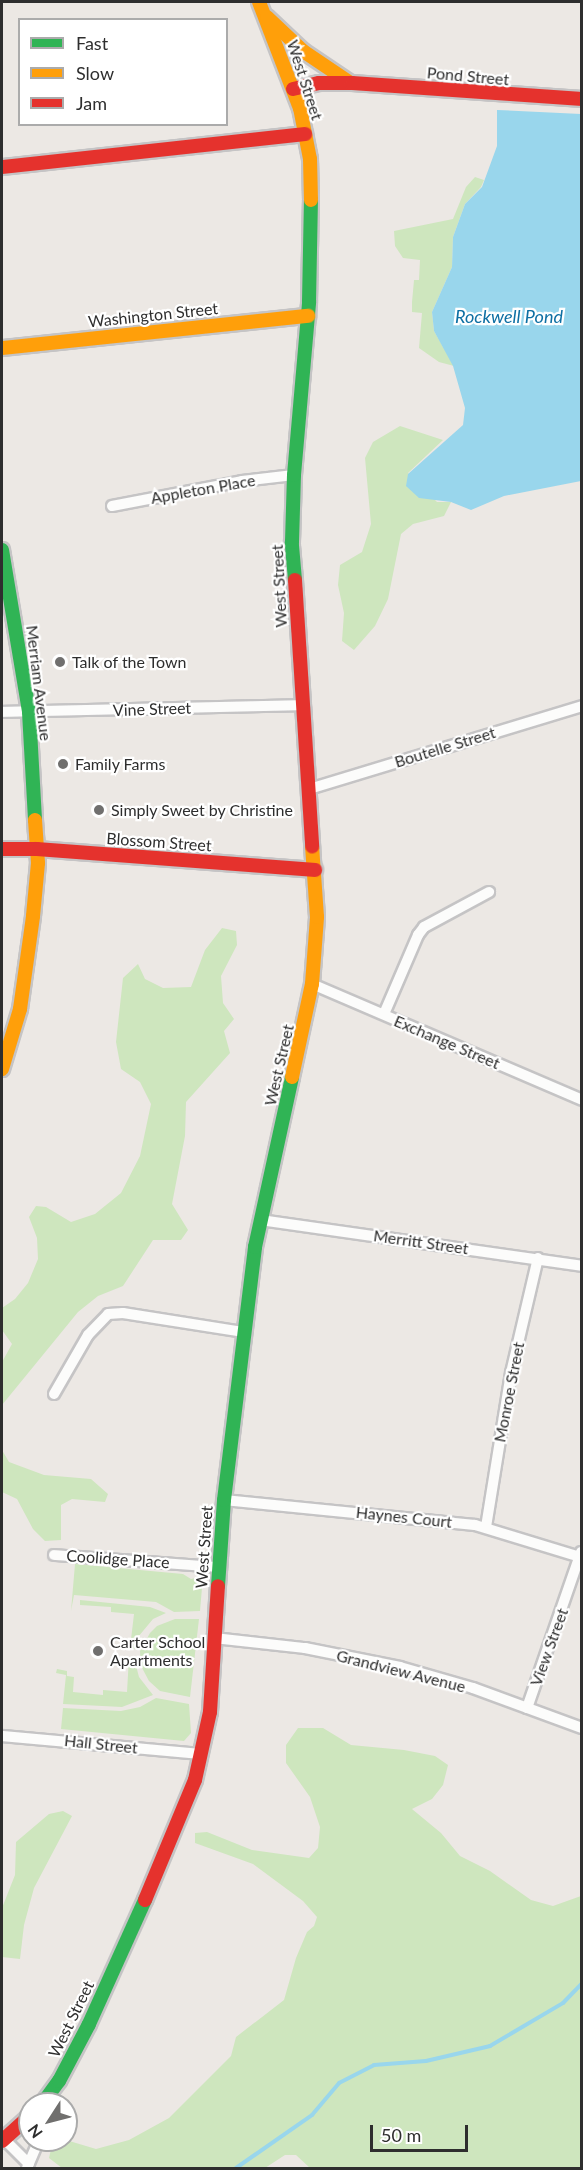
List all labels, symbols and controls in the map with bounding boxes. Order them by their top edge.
legend [18,18,228,126]
text: Fast [76,32,108,54]
street label: West Street [283,38,327,122]
text: Slow [76,62,114,84]
street label: Pond Street [426,63,510,89]
text: Jam [76,92,107,114]
street label: Washington Street [87,299,219,331]
water label: Rockwell Pond [455,305,563,327]
street label: Appleton Place [149,470,257,508]
street label: West Street [267,544,291,628]
street label: Merriam Avenue [22,624,56,742]
place label: Talk of the Town [72,652,187,672]
marker: Talk of the Town [53,655,67,669]
street label: Vine Street [113,698,191,720]
street label: Boutelle Street [392,723,498,771]
place label: Family Farms [75,754,166,774]
marker: Family Farms [56,757,70,771]
place label: Simply Sweet by Christine [111,800,294,820]
marker: Simply Sweet by Christine [92,803,106,817]
street label: Blossom Street [106,829,212,855]
street label: Exchange Street [391,1011,503,1073]
street label: West Street [260,1022,298,1108]
street label: Merritt Street [372,1226,470,1258]
street label: Monroe Street [490,1340,528,1444]
street label: Haynes Court [355,1502,453,1532]
street label: West Street [192,1505,216,1589]
street label: Coolidge Place [66,1546,170,1572]
street label: View Street [526,1605,572,1689]
place label: Carter School Apartments [110,1632,206,1670]
marker: Carter School Apartments [91,1644,105,1658]
street label: Grandview Avenue [334,1646,468,1696]
street label: Hall Street [63,1731,139,1757]
street label: West Street [44,1977,98,2061]
north arrow [18,2092,78,2152]
scale bar [373,2113,470,2151]
text: N [23,2121,46,2142]
text: 50 m [381,2124,421,2146]

